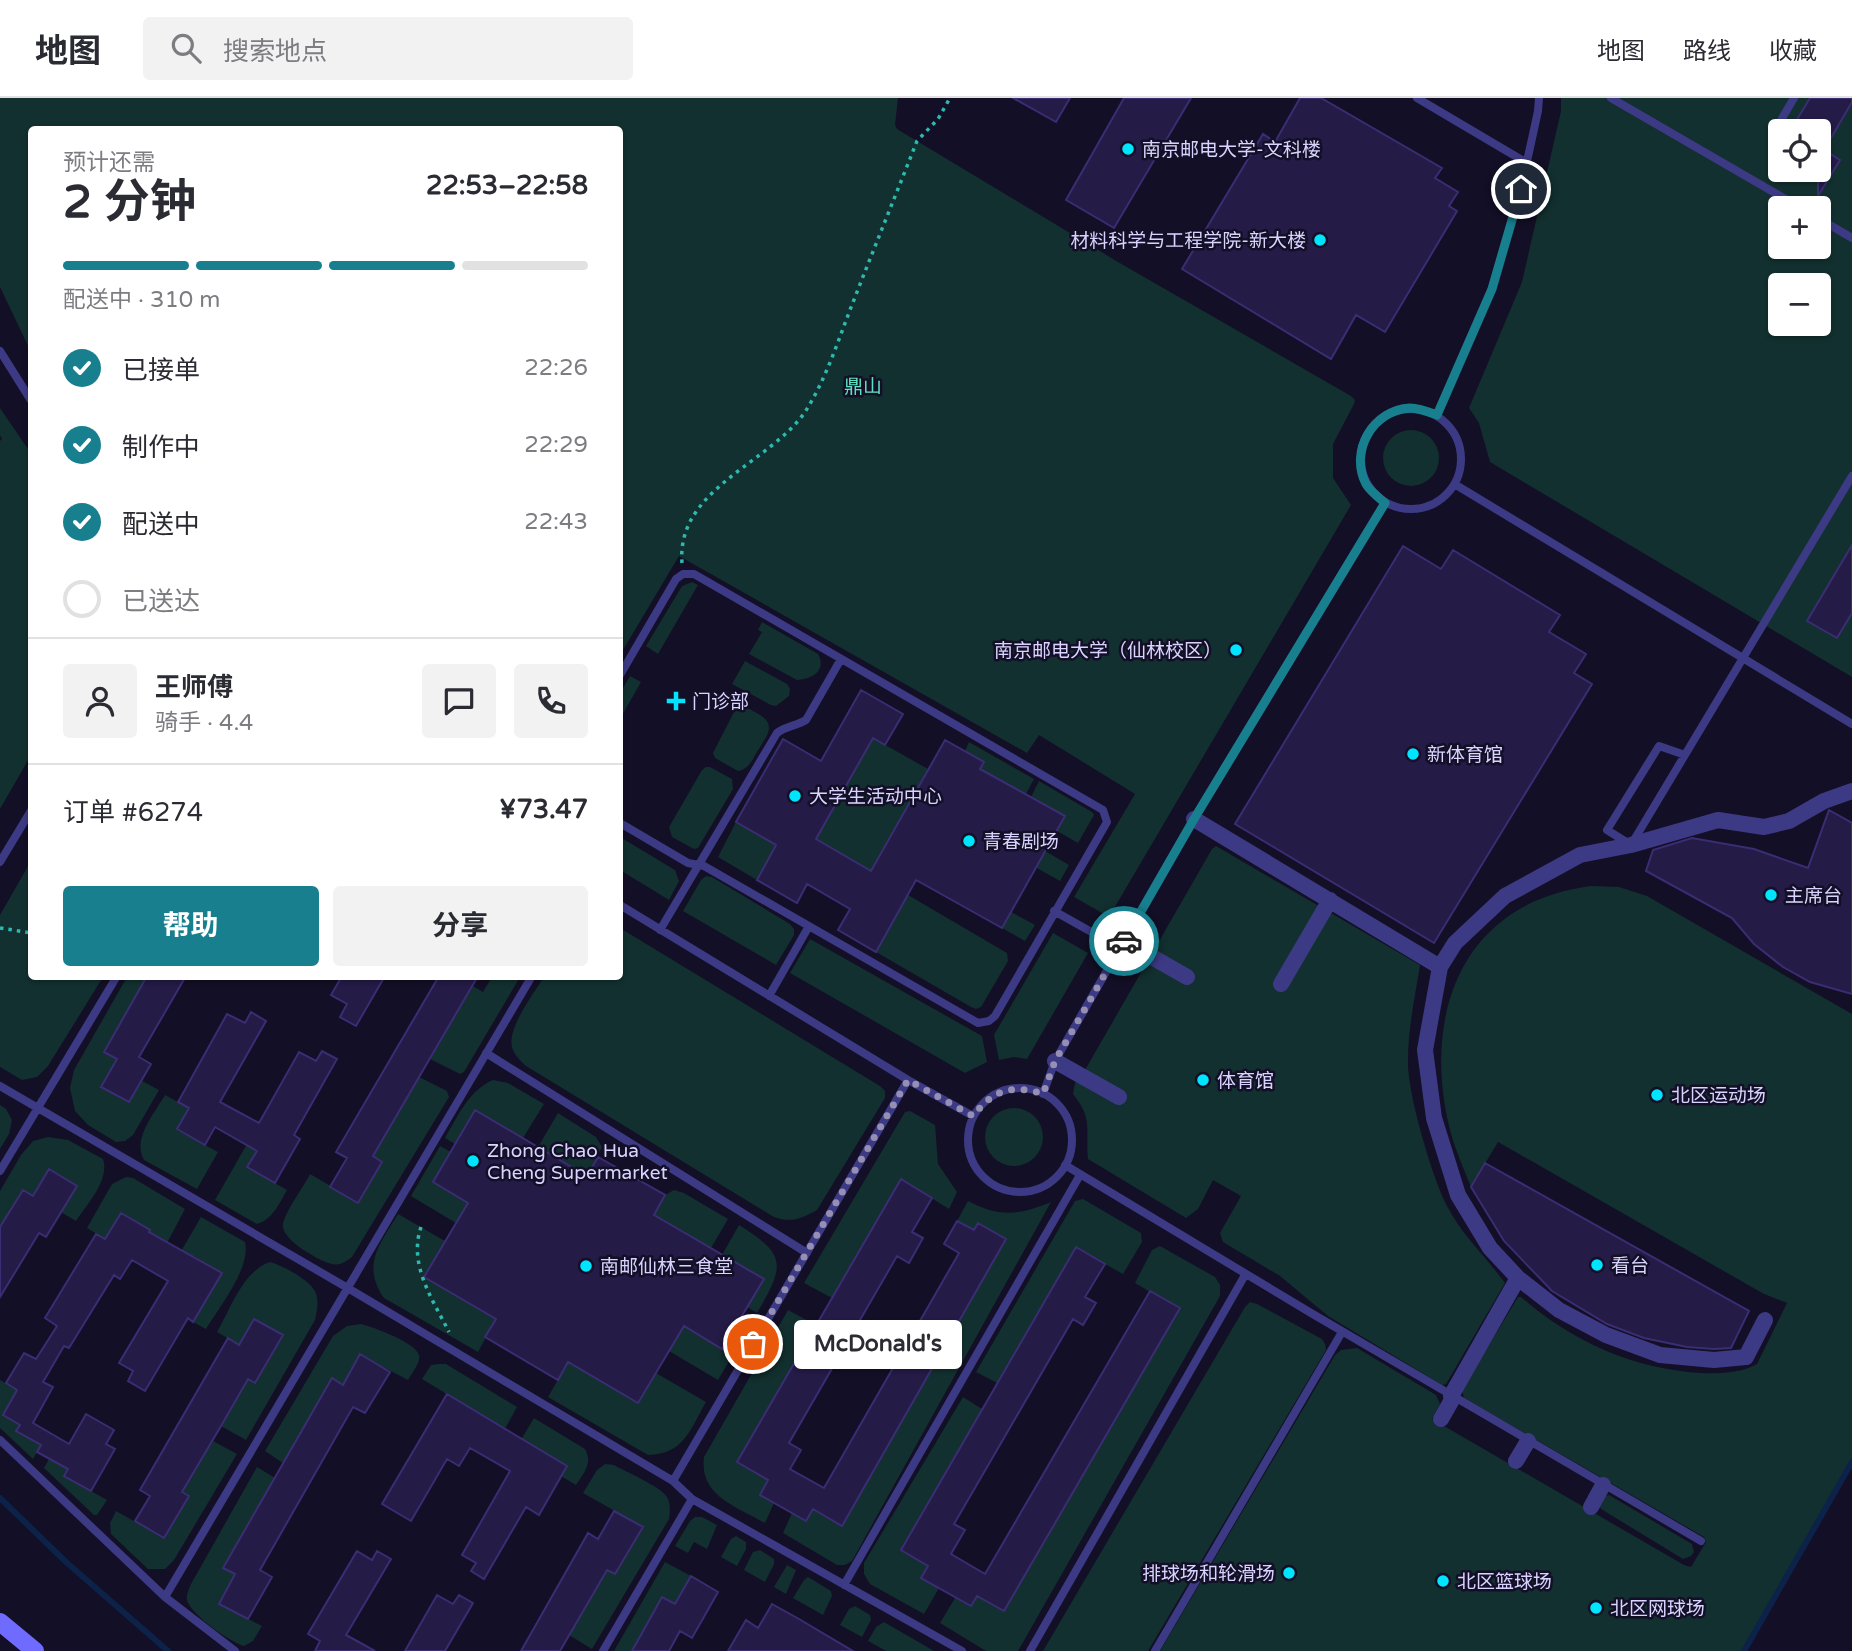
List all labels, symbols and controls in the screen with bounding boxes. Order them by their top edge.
search box [143,17,633,80]
icon: search [167,29,205,67]
text: 地图 [35,32,101,71]
text: 搜索地点 [223,36,327,67]
text: 地图 [1597,37,1645,66]
text: 路线 [1683,37,1731,66]
text: 收藏 [1769,37,1817,66]
map controls [1768,119,1831,336]
button: locate [1768,119,1831,182]
place label: 南京邮电大学-文科楼 [1142,139,1321,161]
marker: 南京邮电大学-文科楼 [1120,141,1136,157]
text: 预计还需 [63,149,155,177]
pin [1491,159,1551,219]
text: 22:53–22:58 [426,170,588,201]
icon: home [1502,170,1540,208]
text: 2 分钟 [63,175,196,230]
button: + [1768,196,1831,259]
place label: 材料科学与工程学院-新大楼 [1070,230,1306,252]
marker: 材料科学与工程学院-新大楼 [1312,232,1328,248]
button: − [1768,273,1831,336]
text: 配送中 · 310 m [63,286,220,314]
icon: check [63,349,101,387]
text: 22:26 [524,354,588,382]
text: 已接单 [122,355,200,386]
park label: 鼎山 [844,376,882,398]
icon: check [63,426,101,464]
text: 22:29 [524,431,588,459]
text: 制作中 [122,432,200,463]
icon: check [63,503,101,541]
text: 22:43 [524,508,588,536]
text: 配送中 [122,509,200,540]
text: 已送达 [122,586,200,617]
place label: 南京邮电大学（仙林校区） [994,640,1222,662]
marker: 南京邮电大学（仙林校区） [1228,642,1244,658]
button: person [63,664,137,738]
button: chat [422,664,496,738]
button: phone [514,664,588,738]
text: 王师傅 [155,672,233,703]
marker: 门诊部 [666,691,686,711]
place label: 门诊部 [692,691,749,713]
text: 骑手 · 4.4 [155,709,253,737]
place label: 新体育馆 [1427,744,1503,766]
marker: 新体育馆 [1405,746,1421,762]
place label: 大学生活动中心 [809,786,942,808]
marker: 大学生活动中心 [787,788,803,804]
text: ¥73.47 [499,794,588,825]
text: 订单 #6274 [63,797,203,828]
place label: 青春剧场 [983,831,1059,853]
marker: 青春剧场 [961,833,977,849]
place label: 主席台 [1785,885,1842,907]
button: 帮助 [63,886,319,966]
button: 分享 [333,886,588,966]
marker: 主席台 [1763,887,1779,903]
courier [1089,906,1159,976]
icon: car [1105,922,1143,960]
place label: 体育馆 [1217,1070,1274,1092]
marker: 体育馆 [1195,1072,1211,1088]
place label: 北区运动场 [1671,1085,1766,1107]
marker: 北区运动场 [1649,1087,1665,1103]
place label: Zhong Chao Hua Cheng Supermarket [487,1140,668,1184]
marker: Zhong Chao Hua Cheng Supermarket [465,1153,481,1169]
place label: 看台 [1611,1255,1649,1277]
place label: 南邮仙林三食堂 [600,1256,733,1278]
marker: 看台 [1589,1257,1605,1273]
marker: 南邮仙林三食堂 [578,1258,594,1274]
pin [723,1314,783,1374]
callout: McDonald's [795,1320,963,1368]
icon: bag [734,1325,772,1363]
text: McDonald's [814,1330,942,1358]
place label: 排球场和轮滑场 [1142,1563,1275,1585]
marker: 排球场和轮滑场 [1281,1565,1297,1581]
place label: 北区篮球场 [1457,1571,1552,1593]
marker: 北区篮球场 [1435,1573,1451,1589]
place label: 北区网球场 [1610,1598,1705,1620]
marker: 北区网球场 [1588,1600,1604,1616]

